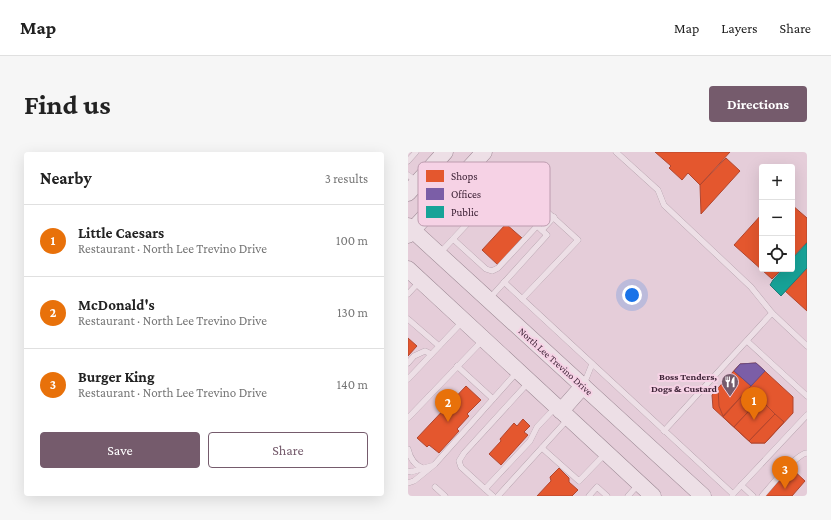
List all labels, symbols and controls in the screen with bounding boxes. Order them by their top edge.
text: Map [20,17,56,38]
text: Map [674,20,699,36]
text: Layers [721,20,758,36]
text: Share [780,20,811,36]
button: Directions [709,86,807,122]
text: Find us [24,89,111,120]
legend [418,162,550,226]
map controls [759,164,795,272]
button: + [759,164,795,200]
text: Nearby [40,169,92,188]
text: Shops [451,170,478,183]
text: 3 results [325,171,368,186]
text: Offices [451,188,481,200]
button: − [759,200,795,236]
text: Public [451,206,479,218]
text: Little Caesars [78,225,164,241]
text: 1 [51,233,55,248]
text: 100 m [336,233,368,248]
button: locate [759,236,795,272]
text: Restaurant · North Lee Trevino Drive [78,241,267,256]
your location [622,285,642,305]
text: McDonald's [78,297,155,313]
text: 2 [50,305,56,320]
text: 130 m [337,305,368,320]
text: Restaurant · North Lee Trevino Drive [78,313,267,328]
street label: North Lee Trevino Drive [516,325,595,398]
text: Burger King [78,369,155,385]
place label: Boss Tenders, Dogs & Custard [651,371,718,394]
restaurant icon: Boss Tenders, Dogs & Custard [720,372,740,397]
text: 3 [50,377,56,392]
text: 140 m [337,377,368,392]
text: Restaurant · North Lee Trevino Drive [78,385,267,400]
pin: 1 [741,387,767,420]
pin: 2 [435,389,461,422]
button: Save [40,432,200,468]
button: Share [208,432,368,468]
pin: 3 [772,456,798,489]

